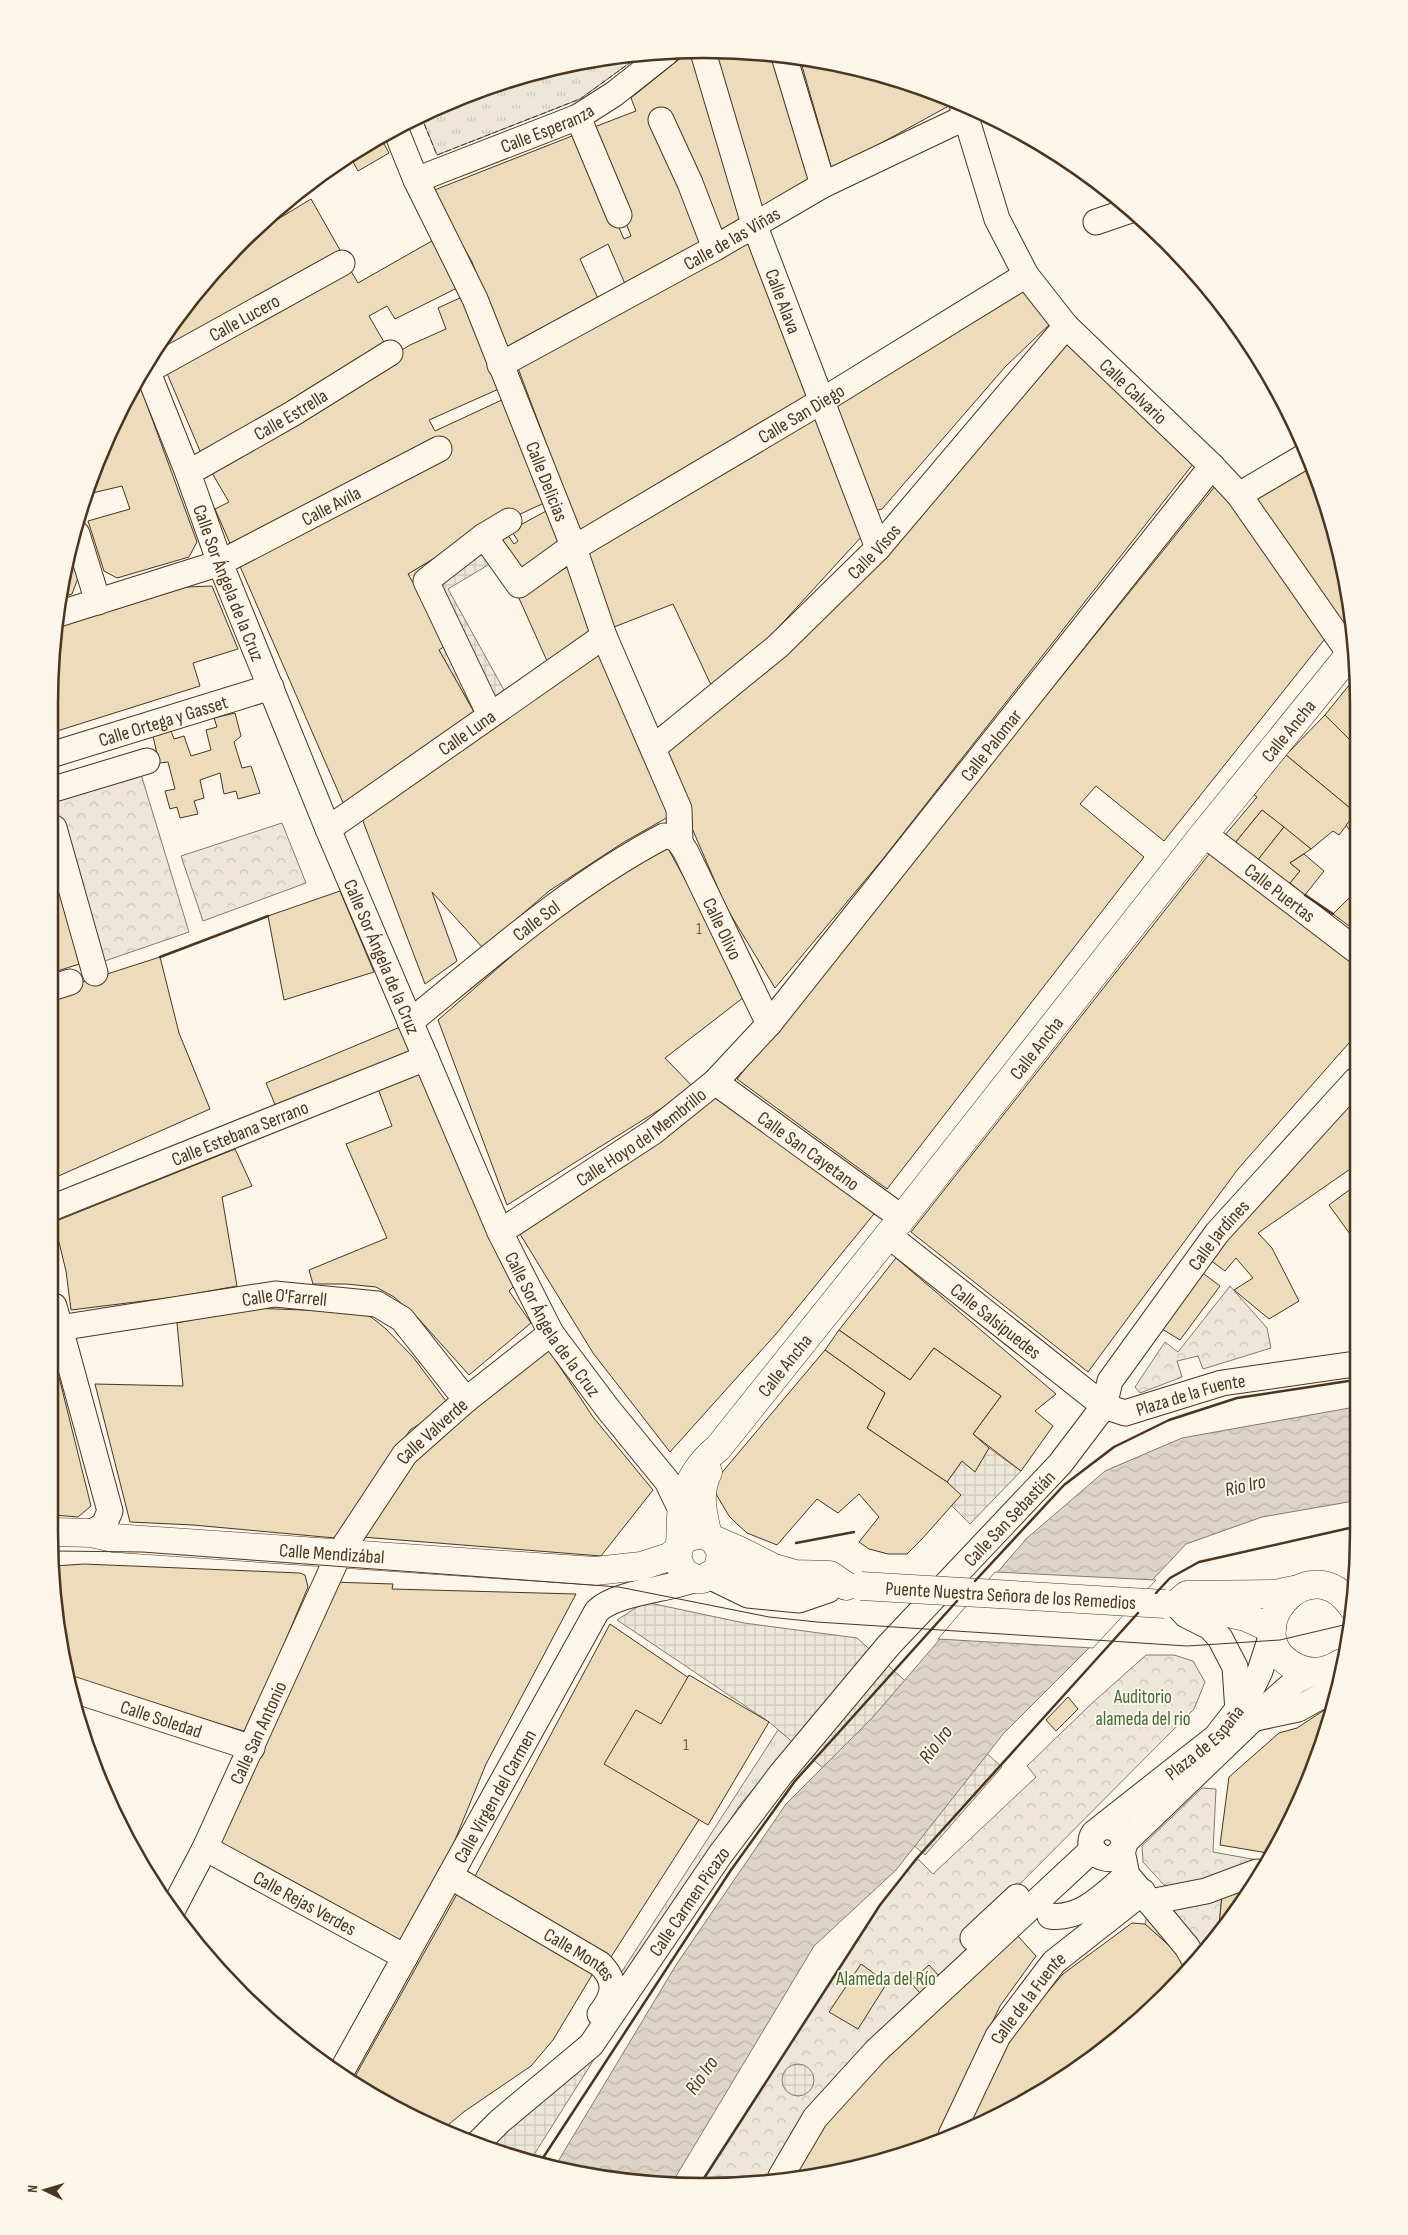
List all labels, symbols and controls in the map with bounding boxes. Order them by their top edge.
street label: Calle Esperanza [498,100,599,159]
street label: Calle de las Viñas [680,202,785,276]
street label: Calle Alava [759,266,805,337]
street label: Calle Lucero [205,290,284,347]
street label: Calle Calvario [1094,354,1171,430]
street label: Calle San Diego [754,380,849,449]
street label: Calle Estrella [250,385,332,446]
street label: Calle Delicias [520,439,572,525]
street label: Calle Avila [298,482,365,532]
street label: Calle Sor Ángela de la Cruz [187,502,269,665]
street label: Calle Visos [843,520,906,585]
street label: Calle Ortega y Gasset [96,691,231,753]
street label: Calle Ancha [1257,696,1321,767]
street label: Calle Luna [434,705,500,761]
street label: Calle Palomar [956,705,1028,787]
street label: Calle Puertas [1239,859,1320,928]
street label: Calle Sor Ángela de la Cruz [338,876,424,1038]
street label: Calle Olivo [697,894,746,964]
street label: Calle Sol [509,896,565,947]
house number: 1 [696,920,702,939]
street label: Calle Ancha [1005,1012,1069,1085]
street label: Calle Hoyo del Membrillo [572,1084,711,1192]
street label: Calle Estebana Serrano [168,1096,312,1172]
street label: Calle San Cayetano [752,1107,863,1196]
street label: Calle Jardines [1184,1195,1255,1275]
street label: Calle Sor Ángela de la Cruz [499,1248,605,1402]
street label: Calle Salsipuedes [945,1279,1045,1365]
street label: Calle O'Farrell [240,1284,328,1312]
street label: Calle Ancha [754,1330,818,1402]
street label: Plaza de la Fuente [1133,1370,1247,1422]
street label: Calle Valverde [392,1394,473,1469]
street label: Calle San Sebastián [959,1466,1061,1572]
water label: Rio Iro [1222,1470,1268,1502]
street label: Calle Mendizábal [278,1539,385,1570]
street label: Puente Nuestra Señora de los Remedios [885,1577,1137,1615]
street label: Calle San Antonio [226,1678,292,1788]
park label: Auditorio alameda del rio [1095,1686,1191,1731]
street label: Calle Soledad [117,1696,205,1744]
street label: Plaza de España [1161,1701,1250,1786]
water label: Rio Iro [914,1721,958,1768]
street label: Calle Virgen del Carmen [449,1726,542,1868]
house number: 1 [683,1736,689,1755]
street label: Calle Carmen Picazo [645,1843,735,1961]
street label: Calle Rejas Verdes [249,1867,360,1941]
street label: Calle Montes [539,1924,620,1985]
street label: Calle de la Fuente [986,1947,1071,2048]
park label: Alameda del Río [835,1968,936,1991]
water label: Rio Iro [680,2052,724,2099]
north arrow [20,2165,70,2215]
text: N [24,2184,41,2193]

